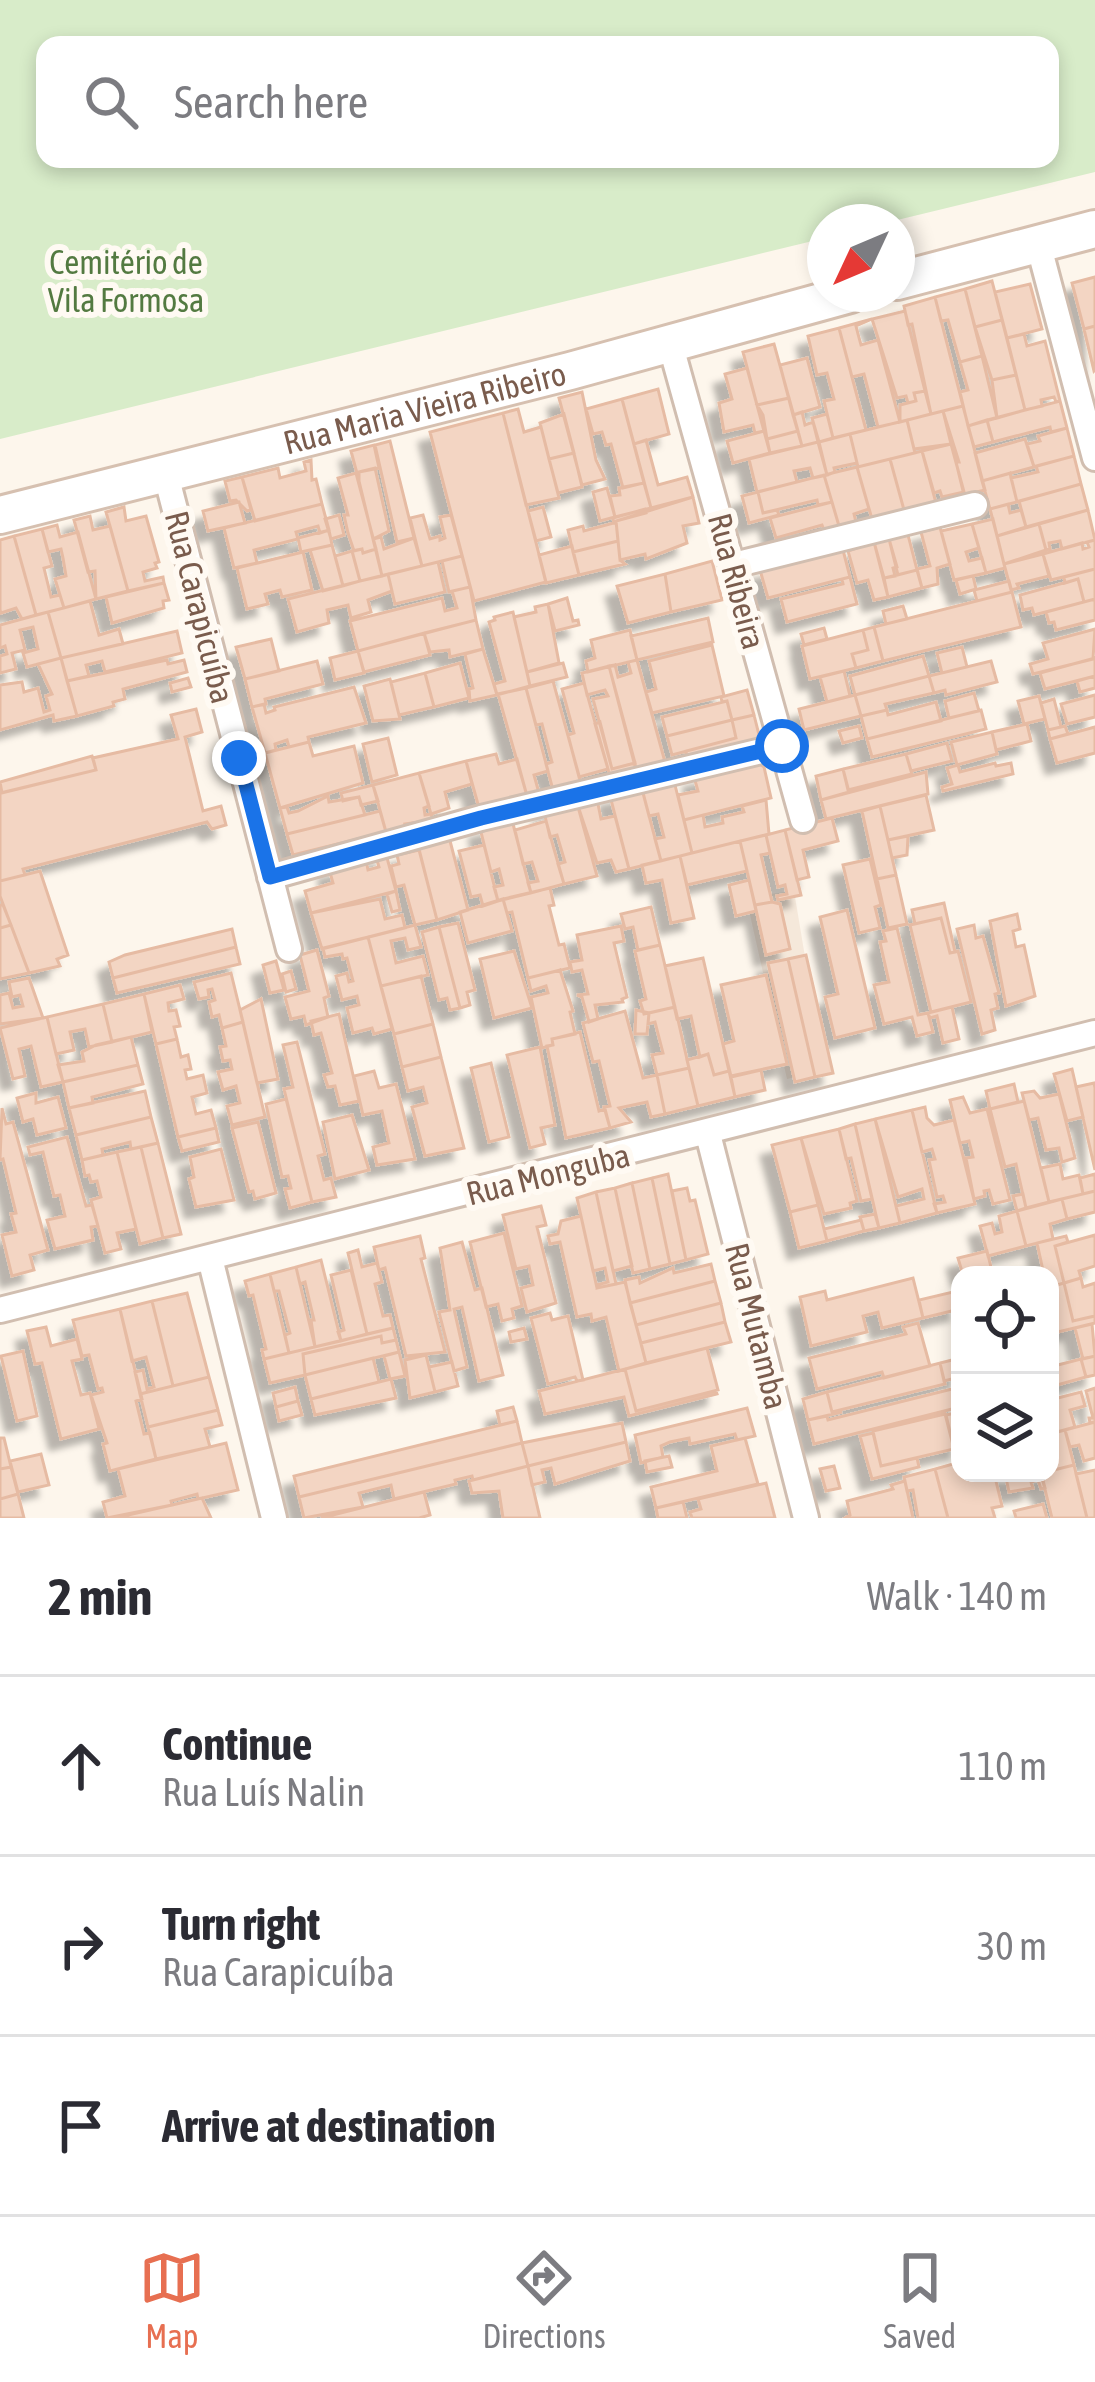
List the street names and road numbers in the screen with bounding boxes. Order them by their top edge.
street label: Rua Maria Vieira Ribeiro [279,354,570,462]
street label: Rua Carapicuíba [158,507,242,707]
street label: Rua Ribeira [701,509,773,653]
street label: Rua Monguba [462,1135,634,1213]
street label: Rua Mutamba [718,1239,796,1413]

